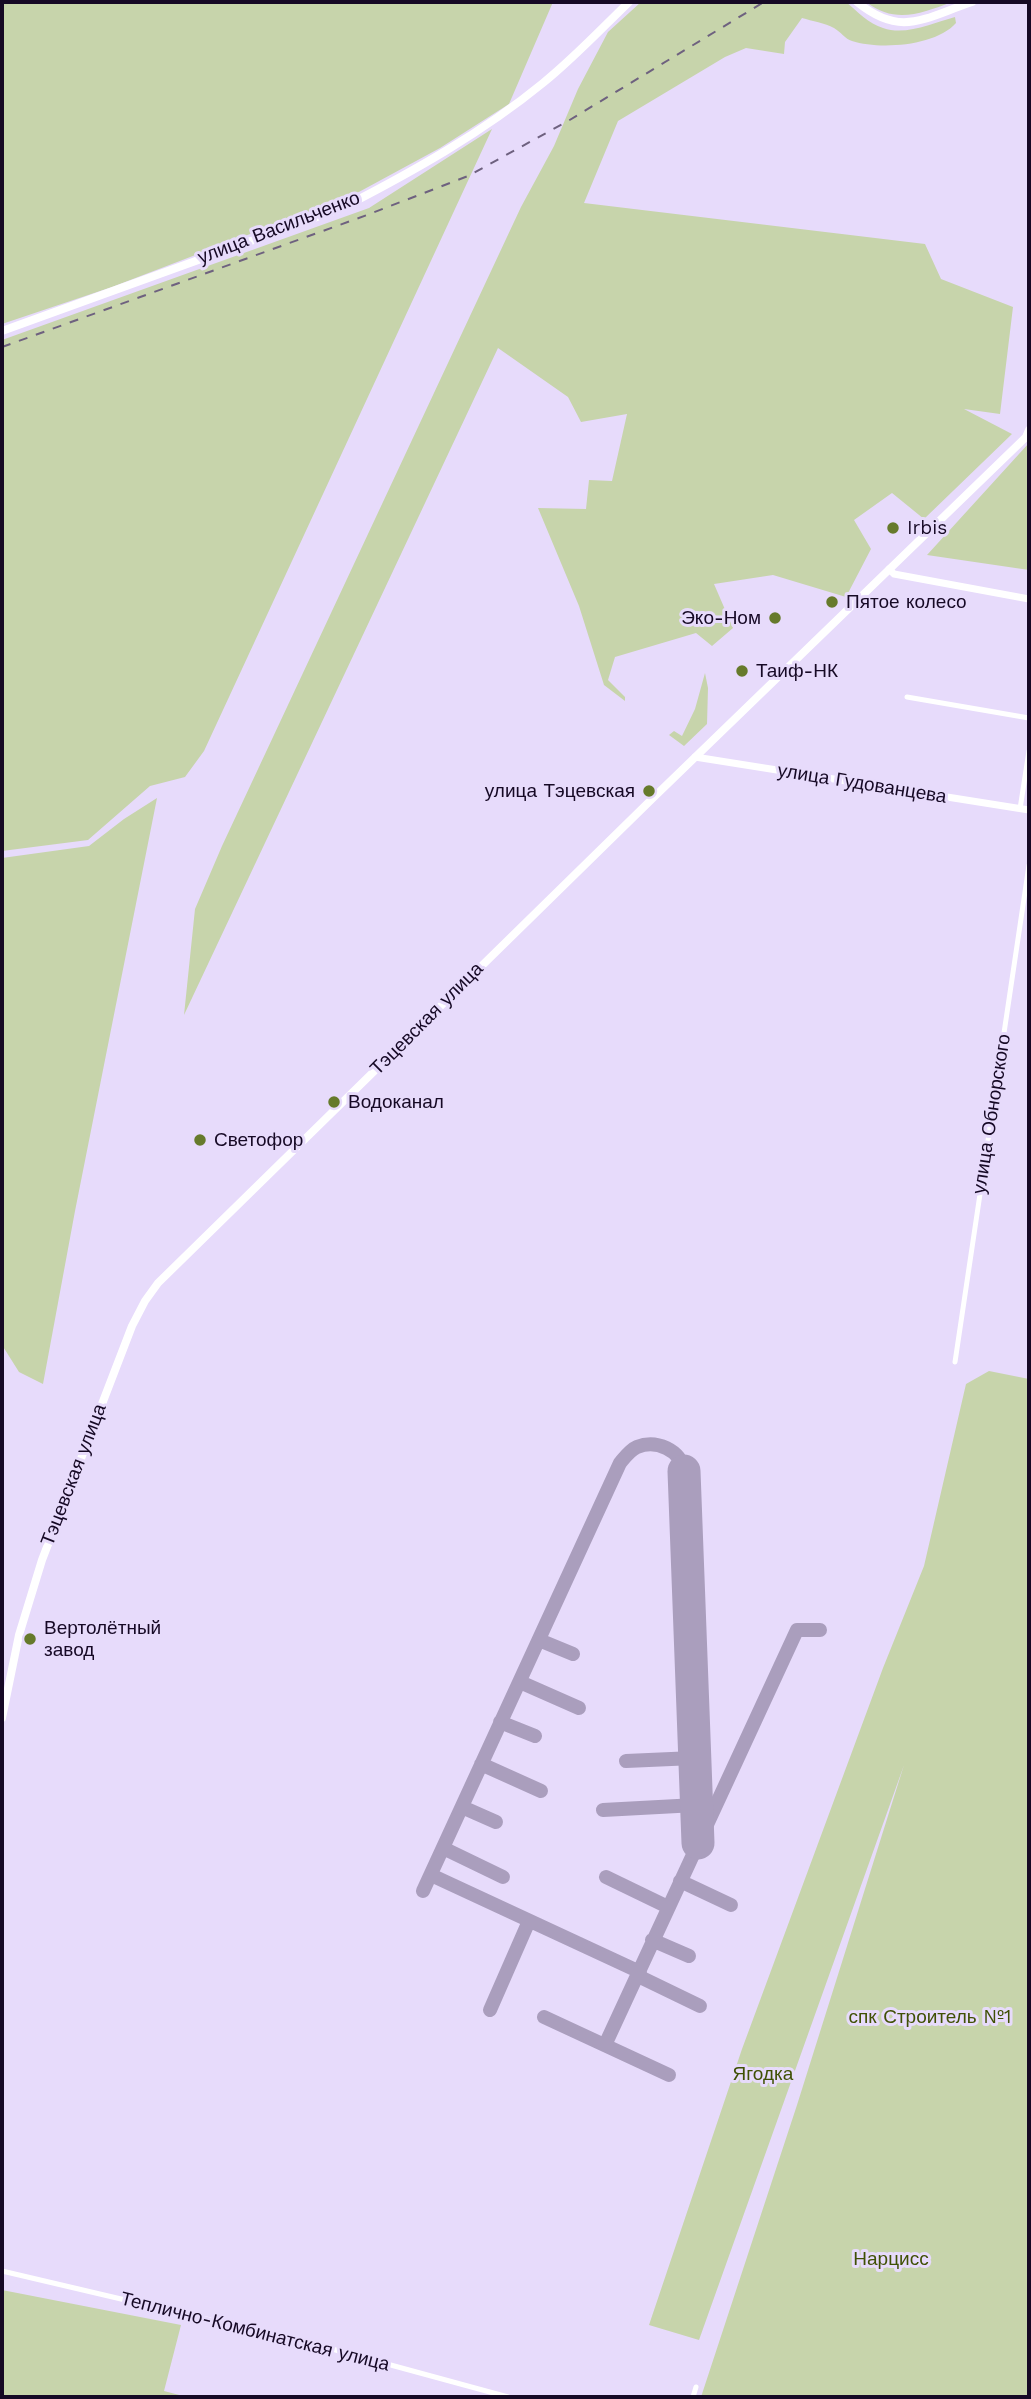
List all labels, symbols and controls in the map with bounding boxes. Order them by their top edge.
street label: улица Васильченко [195,187,363,269]
place label: Irbis [907,517,947,539]
marker: Irbis [885,520,901,536]
place label: Пятое колесо [846,591,967,613]
marker: Пятое колесо [824,594,840,610]
place label: Эко-Ном [681,607,761,629]
marker: Эко-Ном [767,610,783,626]
place label: Таиф-НК [756,660,838,682]
marker: Таиф-НК [734,663,750,679]
street label: улица Гудованцева [776,759,948,809]
place label: улица Тэцевская [485,780,635,802]
marker: улица Тэцевская [641,783,657,799]
street label: Тэцевская улица [366,958,488,1080]
street label: улица Обнорского [968,1032,1016,1196]
place label: Водоканал [348,1091,444,1113]
marker: Водоканал [326,1094,342,1110]
place label: Светофор [214,1129,303,1151]
marker: Светофор [192,1132,208,1148]
street label: Тэцевская улица [36,1401,112,1549]
place label: Вертолётный завод [44,1617,161,1661]
marker: Вертолётный завод [22,1631,38,1647]
park label: спк Строитель №1 [849,2006,1011,2028]
park label: Ягодка [733,2063,793,2085]
park label: Нарцисс [853,2248,929,2270]
street label: Теплично-Комбинатская улица [118,2287,392,2377]

